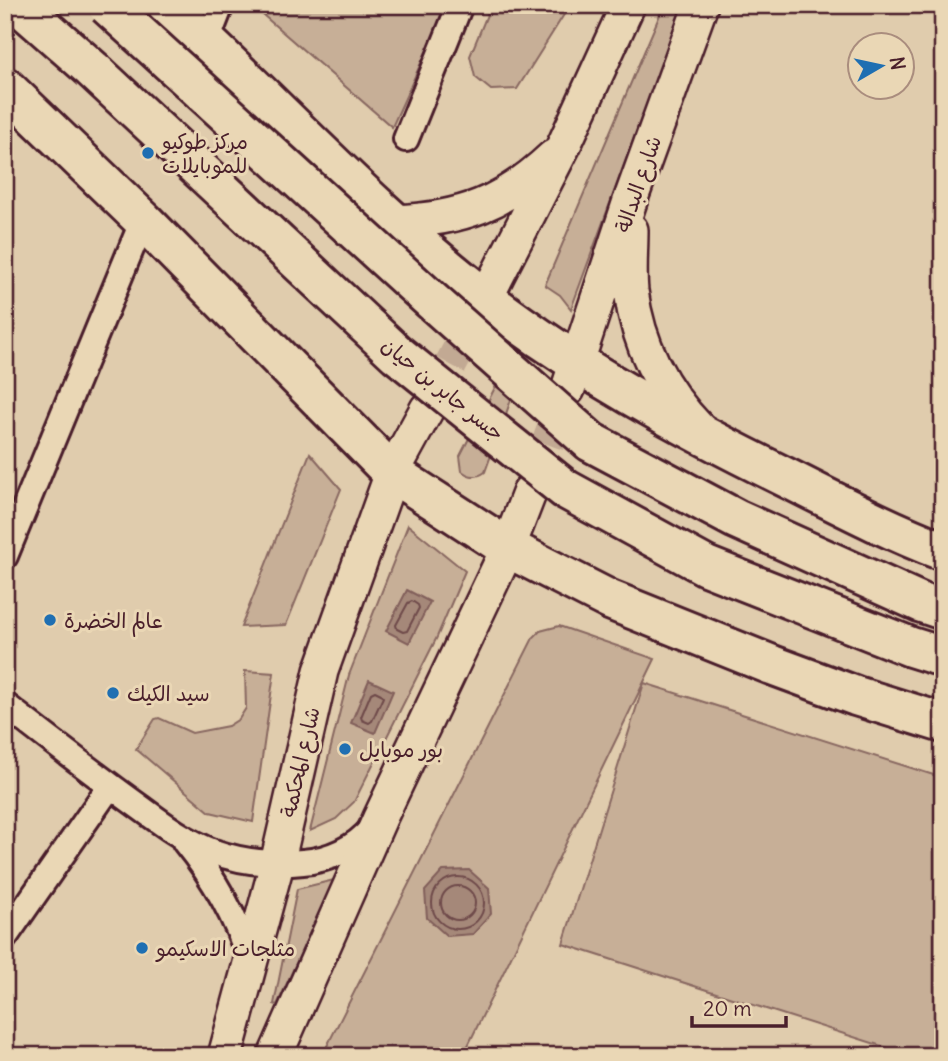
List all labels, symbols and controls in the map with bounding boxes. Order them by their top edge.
north arrow [846,32,916,102]
text: N [885,55,911,72]
place label: مركز طوكيو للموبايلات [161,128,248,179]
street label: شارع البدالة [609,132,669,237]
marker: مركز طوكيو للموبايلات [140,145,156,161]
street label: جسر جابر بن حيان [376,331,510,447]
place label: عالم الخضرة [64,607,163,637]
marker: عالم الخضرة [42,612,58,628]
place label: سيد الكيك [127,680,210,707]
marker: سيد الكيك [105,685,121,701]
street label: شارع المحكمة [274,704,328,820]
place label: بور موبايل [359,736,443,763]
marker: بور موبايل [337,741,353,757]
place label: مثلجات الاسكيمو [155,935,295,962]
marker: مثلجات الاسكيمو [134,940,150,956]
scale bar [692,984,787,1028]
text: 20 m [703,995,752,1022]

